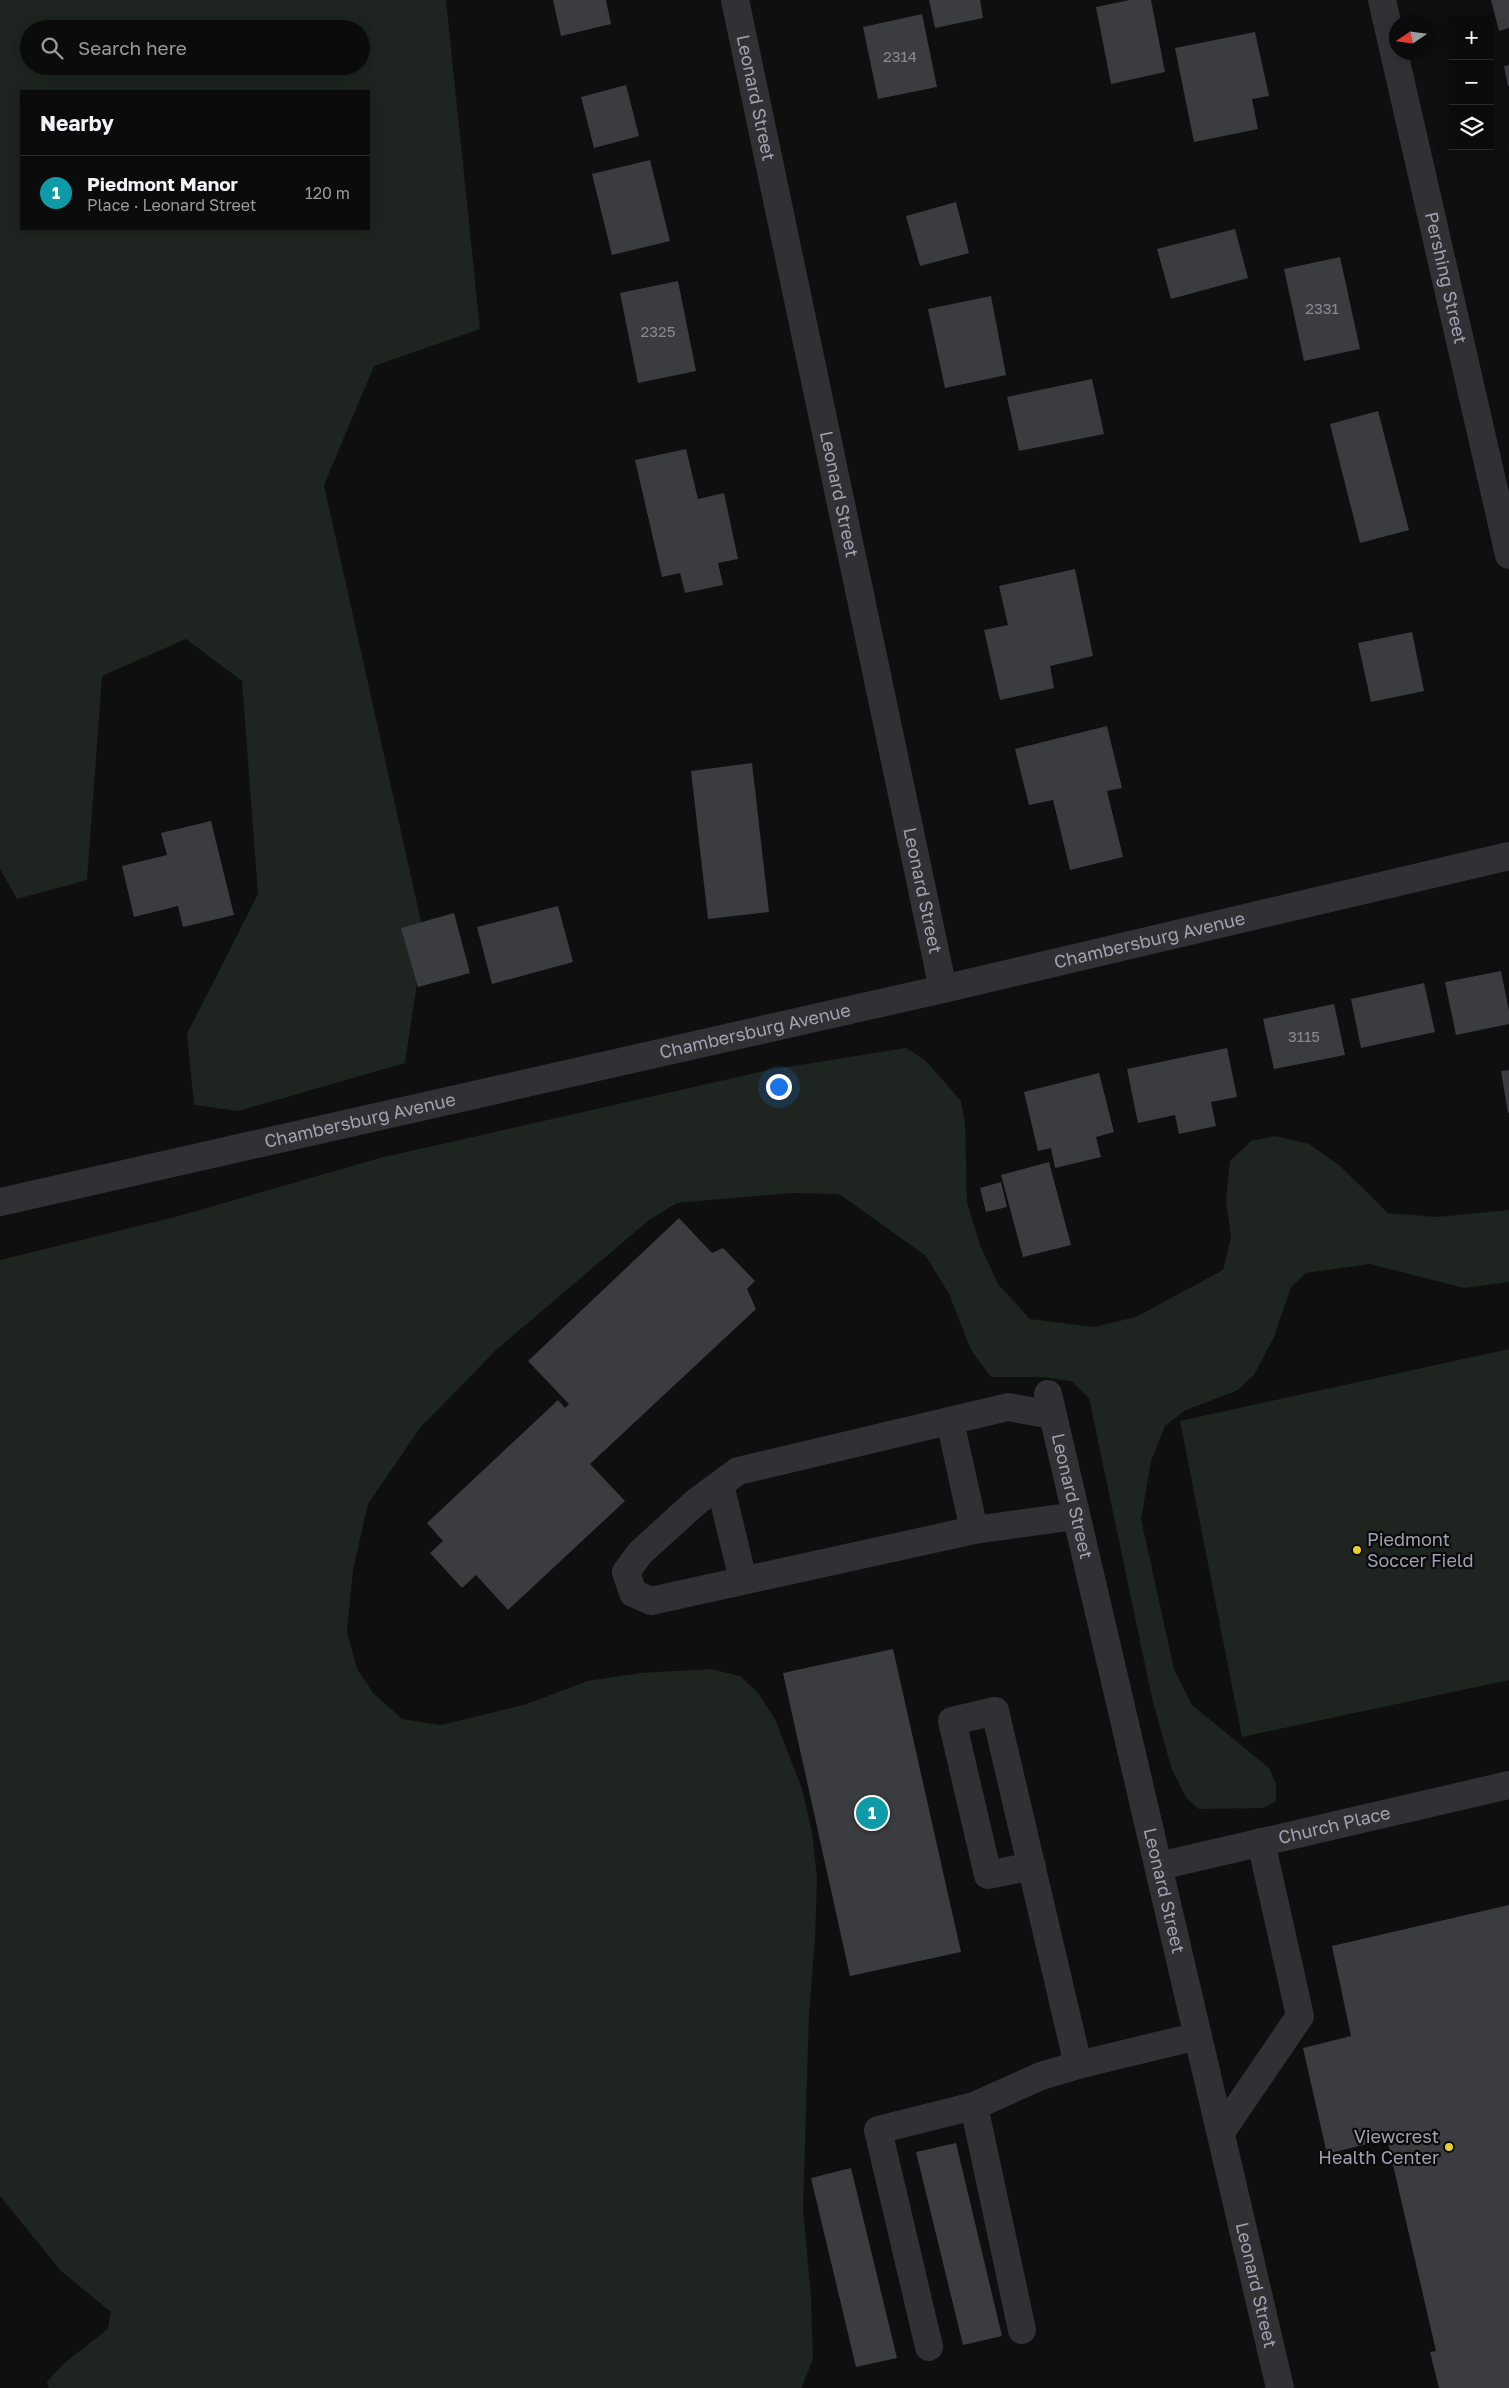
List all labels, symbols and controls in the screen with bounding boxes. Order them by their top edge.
north arrow [1389,15,1434,60]
map controls [1449,15,1494,150]
button: + [1449,15,1494,60]
search box [20,20,370,75]
street label: Leonard Street [733,33,781,163]
icon: search [38,34,66,62]
text: Search here [78,36,187,59]
house number: 2314 [883,47,917,65]
button: − [1449,60,1494,105]
button: layers [1449,105,1494,150]
text: Nearby [40,110,114,136]
text: Piedmont Manor [87,172,238,195]
text: 1 [52,183,60,203]
text: 120 m [305,183,350,203]
text: Place · Leonard Street [87,195,256,215]
street label: Pershing Street [1421,210,1472,346]
house number: 2331 [1305,299,1339,317]
house number: 2325 [641,322,675,340]
street label: Leonard Street [816,429,864,559]
street label: Leonard Street [899,825,947,955]
street label: Chambersburg Avenue [1052,906,1247,973]
street label: Chambersburg Avenue [657,998,853,1063]
house number: 3115 [1288,1027,1320,1045]
your location [766,1074,792,1100]
street label: Chambersburg Avenue [262,1087,457,1152]
street label: Leonard Street [1048,1431,1098,1561]
place label: Piedmont Soccer Field [1367,1528,1474,1571]
marker: Piedmont Soccer Field [1351,1544,1363,1556]
pin: 1 [856,1794,888,1832]
street label: Church Place [1276,1801,1392,1848]
street label: Leonard Street [1140,1825,1190,1955]
place label: Viewcrest Health Center [1318,2125,1439,2168]
marker: Viewcrest Health Center [1443,2141,1455,2153]
street label: Leonard Street [1232,2220,1282,2350]

